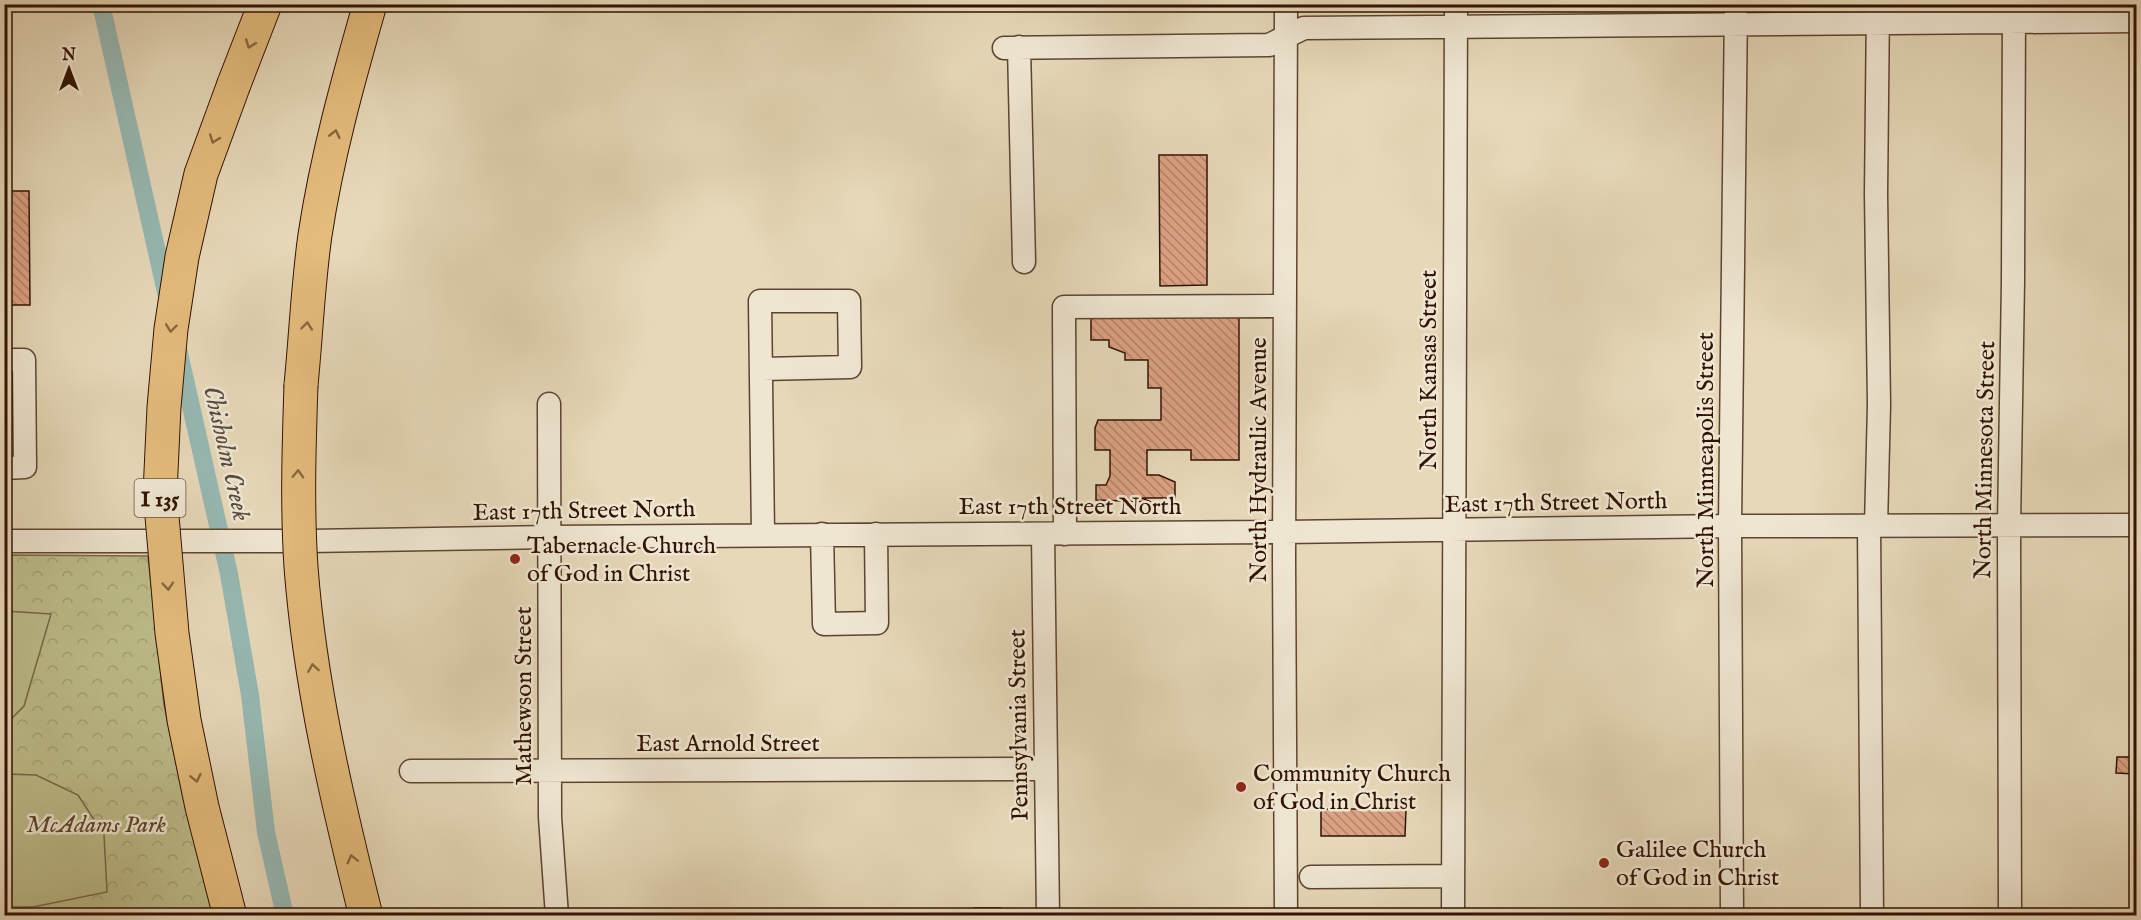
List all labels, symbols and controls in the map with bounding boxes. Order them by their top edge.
one-way arrow [244,38,257,49]
north arrow [39,39,99,99]
text: N [61,46,76,66]
one-way arrow [327,129,340,139]
one-way arrow [209,133,222,144]
street label: North Kansas Street [1414,270,1445,470]
one-way arrow [300,322,313,331]
one-way arrow [165,324,178,333]
street label: North Minneapolis Street [1691,332,1722,588]
street label: North Hydraulic Avenue [1244,337,1275,583]
street label: North Minnesota Street [1968,341,2003,580]
water label: Chisholm Creek [195,383,258,525]
one-way arrow [292,469,304,478]
road number: I 135 [134,479,186,517]
street label: East 17th Street North [1444,486,1668,521]
street label: East 17th Street North [959,492,1182,523]
street label: East 17th Street North [472,494,696,529]
place label: Tabernacle Church of God in Christ [527,531,716,590]
marker: Tabernacle Church of God in Christ [508,552,522,566]
one-way arrow [161,581,174,590]
street label: Mathewson Street [509,606,540,786]
street label: Pennsylvania Street [1002,629,1037,821]
one-way arrow [307,663,319,673]
street label: East Arnold Street [636,729,820,760]
place label: Community Church of God in Christ [1253,759,1451,818]
one-way arrow [189,773,202,783]
marker: Community Church of God in Christ [1234,780,1248,794]
park label: McAdams Park [26,810,166,841]
place label: Galilee Church of God in Christ [1616,835,1779,894]
one-way arrow [347,854,359,865]
marker: Galilee Church of God in Christ [1597,856,1611,870]

